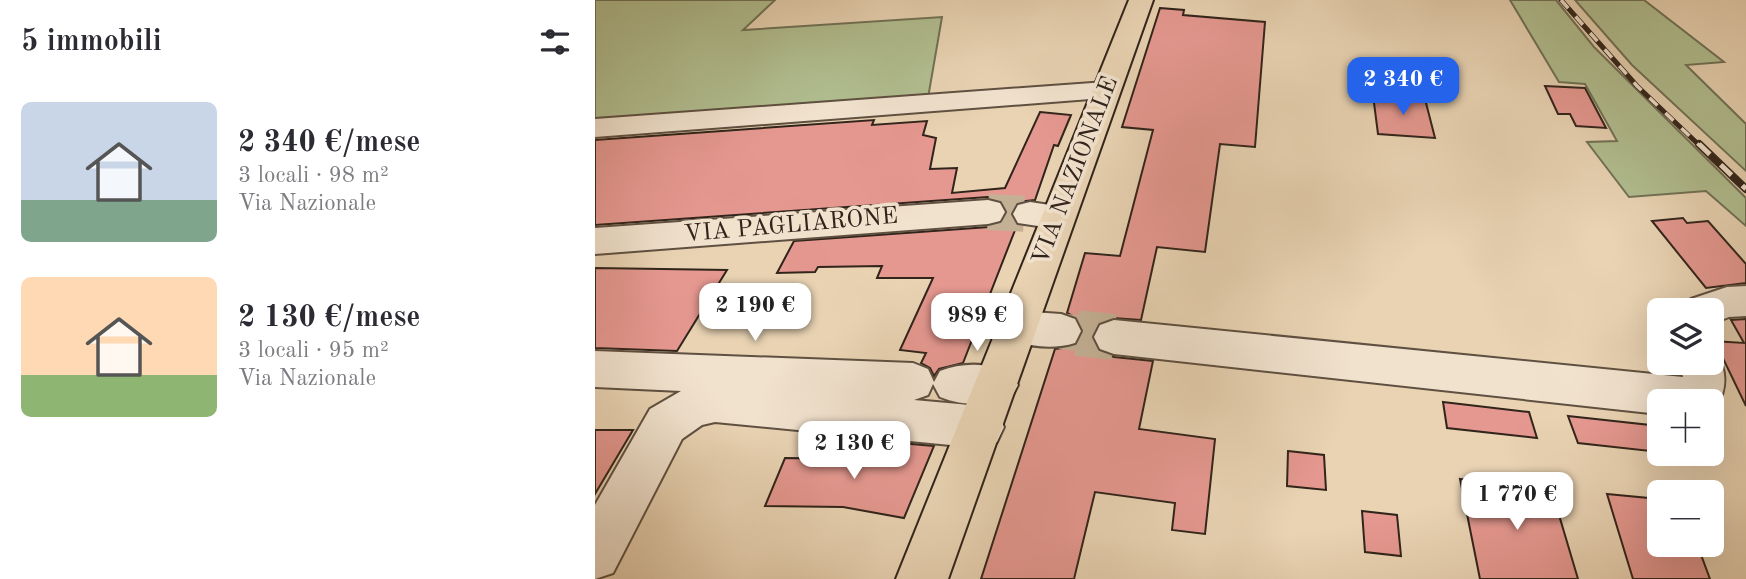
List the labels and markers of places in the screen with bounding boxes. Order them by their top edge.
pin: 2 340 € [1338,58,1468,117]
pin: 2 190 € [690,284,820,343]
pin: 989 € [928,294,1026,353]
pin: 2 130 € [789,421,919,481]
pin: 1 770 € [1452,472,1582,532]

